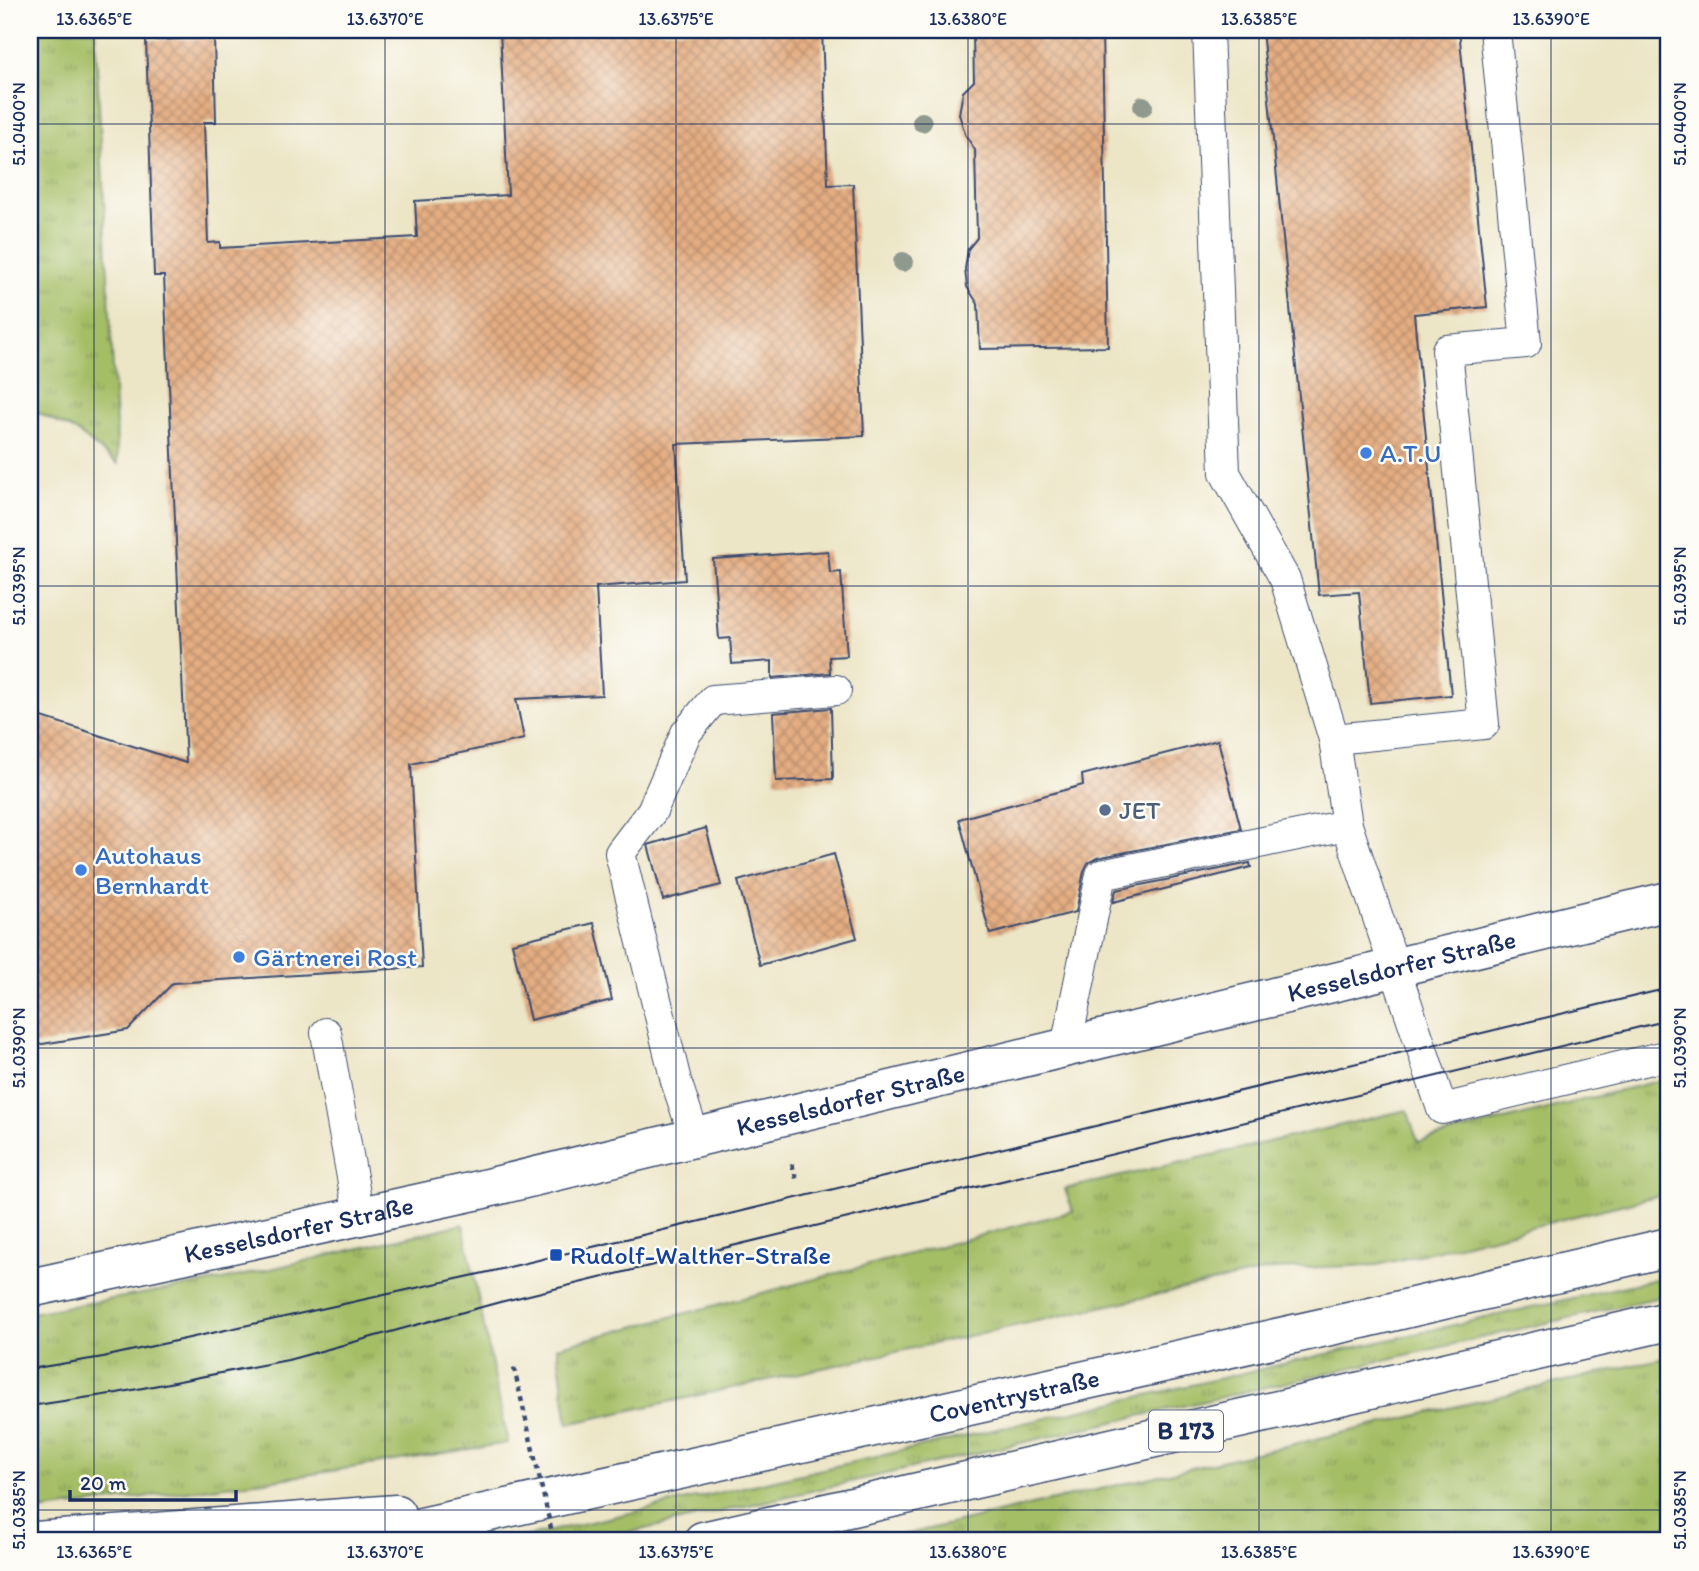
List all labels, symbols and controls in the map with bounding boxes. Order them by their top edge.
text: 13.6365°E [56,8,132,30]
text: 13.6370°E [346,8,424,30]
text: 13.6375°E [638,8,714,30]
text: 13.6380°E [929,8,1007,30]
text: 13.6385°E [1221,8,1297,30]
text: 13.6390°E [1512,8,1590,30]
text: 51.0400°N [8,82,30,166]
text: 51.0400°N [1669,82,1691,166]
place label: A.T.U [1380,437,1441,469]
marker: A.T.U [1358,445,1374,461]
text: 51.0395°N [8,546,30,626]
text: 51.0395°N [1669,546,1691,626]
place label: JET [1119,794,1161,826]
marker: JET [1097,802,1113,818]
place label: Autohaus Bernhardt [95,839,209,901]
marker: Autohaus Bernhardt [73,862,89,878]
street label: Kesselsdorfer Straße [1284,923,1519,1009]
place label: Gärtnerei Rost [253,941,417,973]
marker: Gärtnerei Rost [231,949,247,965]
text: 51.0390°N [8,1007,30,1089]
text: 51.0390°N [1669,1007,1691,1089]
street label: Kesselsdorfer Straße [733,1057,968,1143]
street label: Kesselsdorfer Straße [181,1189,416,1270]
place label: Rudolf-Walther-Straße [570,1239,831,1271]
marker: Rudolf-Walther-Straße [548,1247,564,1263]
street label: Coventrystraße [926,1362,1102,1430]
road number: B 173 [1149,1410,1223,1451]
scale bar [70,1459,236,1503]
text: 51.0385°N [8,1470,30,1550]
text: 20 m [80,1470,127,1495]
text: 51.0385°N [1669,1470,1691,1550]
text: 13.6365°E [56,1541,132,1563]
text: 13.6370°E [346,1541,424,1563]
text: 13.6375°E [638,1541,714,1563]
text: 13.6380°E [929,1541,1007,1563]
text: 13.6385°E [1221,1541,1297,1563]
text: 13.6390°E [1512,1541,1590,1563]

